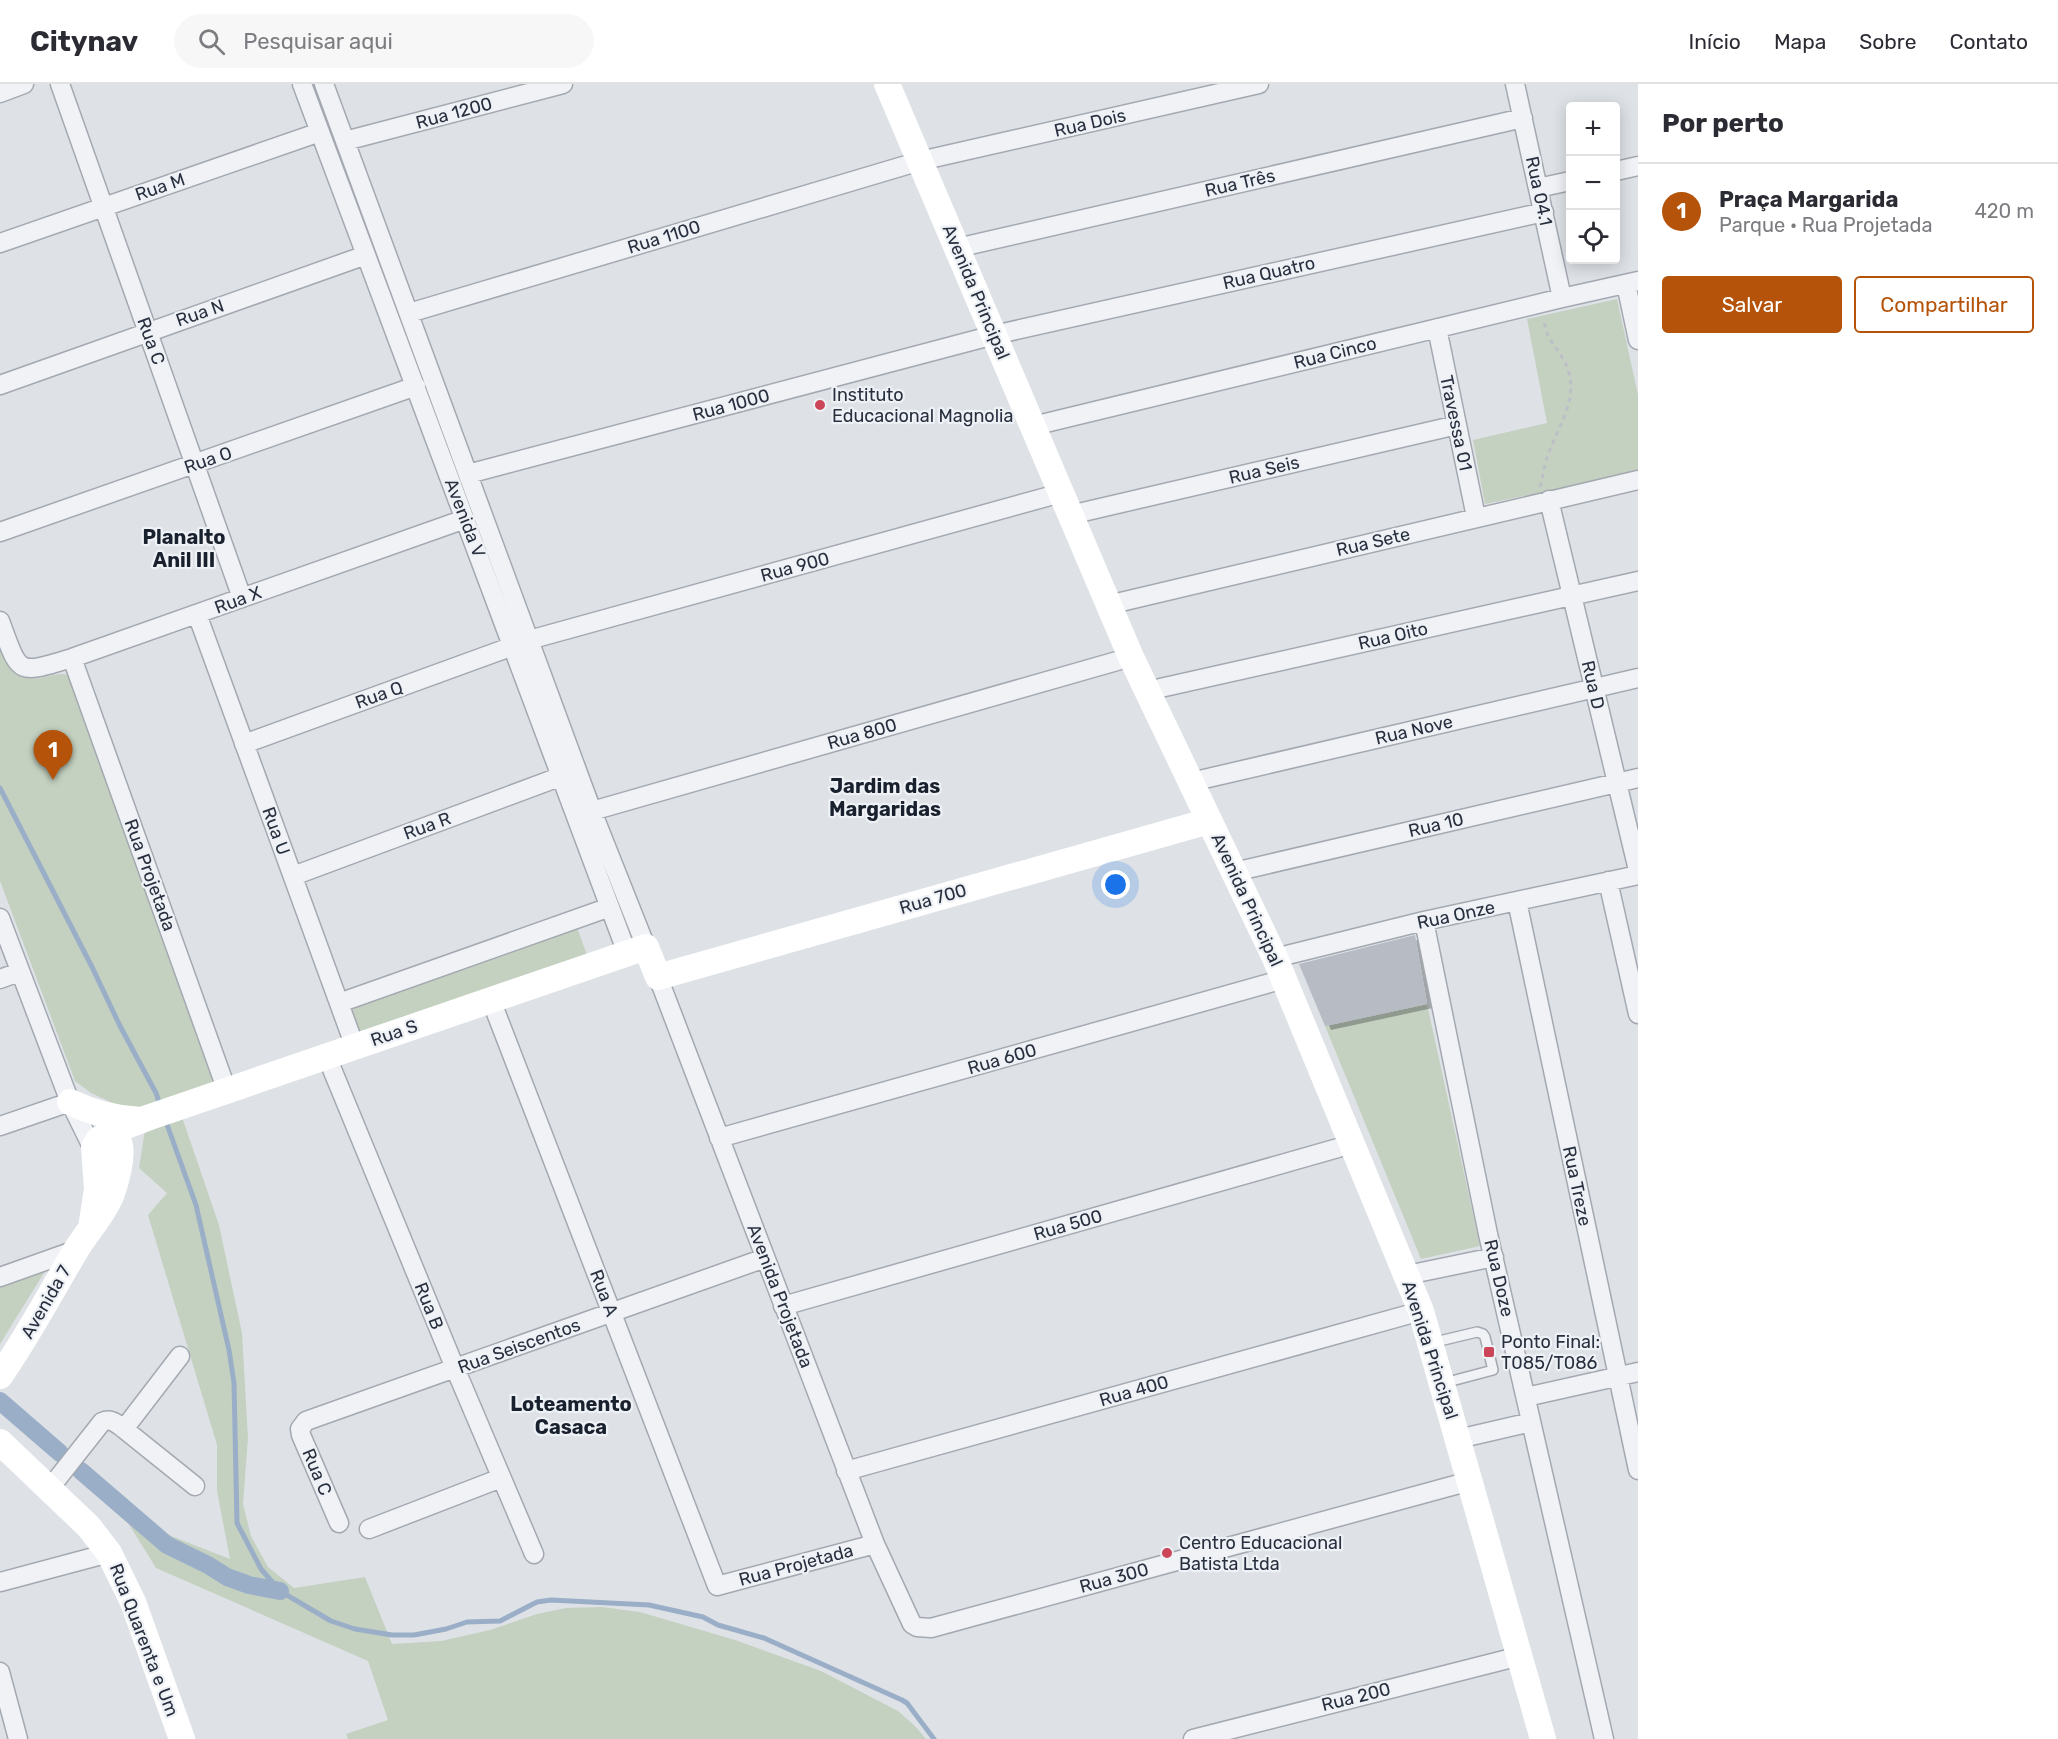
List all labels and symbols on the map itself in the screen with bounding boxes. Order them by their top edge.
street label: Rua 1200 [413,92,495,134]
street label: Rua Dois [1052,104,1128,142]
street label: Rua 04.1 [1521,154,1557,228]
street label: Rua Três [1203,164,1277,202]
street label: Rua M [132,168,188,206]
street label: Rua 1100 [625,215,703,259]
street label: Avenida Principal [938,221,1014,363]
street label: Rua Quatro [1221,252,1317,294]
street label: Rua N [173,295,227,331]
street label: Rua C [132,314,170,368]
street label: Rua Cinco [1291,332,1379,374]
street label: Travessa 01 [1435,373,1477,473]
street label: Rua 1000 [690,384,772,426]
place label: Instituto Educacional Magnolia [832,384,1013,427]
marker: Instituto Educacional Magnolia [813,398,827,412]
street label: Rua O [181,442,235,478]
street label: Rua Seis [1227,451,1301,489]
street label: Avenida V [440,475,490,561]
street label: Rua Sete [1334,523,1412,561]
district label: Planalto Anil III [143,525,225,572]
street label: Rua 900 [758,547,832,587]
street label: Rua X [212,581,264,619]
street label: Rua Oito [1356,617,1430,655]
street label: Rua D [1577,658,1609,712]
street label: Rua Q [352,676,406,714]
street label: Rua Nove [1373,710,1455,750]
street label: Rua 800 [825,714,899,754]
pin: 1 [34,730,72,780]
district label: Jardim das Margaridas [829,774,941,821]
street label: Rua U [257,804,295,858]
street label: Rua R [400,807,454,845]
street label: Rua 10 [1406,808,1466,842]
street label: Rua Projetada [120,816,180,934]
street label: Avenida Principal [1206,830,1288,970]
your location [1101,870,1130,899]
street label: Rua 700 [897,879,969,919]
street label: Rua Onze [1415,896,1497,934]
street label: Rua S [368,1015,420,1051]
street label: Rua 600 [965,1039,1039,1079]
street label: Rua Treze [1558,1144,1596,1228]
street label: Rua 500 [1031,1205,1105,1245]
street label: Avenida Projetada [742,1221,818,1371]
street label: Rua Doze [1479,1237,1519,1319]
street label: Avenida 7 [16,1262,76,1342]
street label: Rua A [585,1266,623,1320]
street label: Avenida Principal [1397,1278,1463,1422]
street label: Rua B [410,1279,448,1333]
street label: Rua Seiscentos [455,1314,583,1378]
place label: Ponto Final: T085/T086 [1501,1331,1600,1374]
marker: Ponto Final: T085/T086 [1482,1345,1496,1359]
street label: Rua 400 [1097,1371,1171,1411]
district label: Loteamento Casaca [510,1392,632,1439]
street label: Rua C [297,1445,337,1499]
place label: Centro Educacional Batista Ltda [1179,1532,1342,1575]
street label: Rua Projetada [736,1539,856,1591]
marker: Centro Educacional Batista Ltda [1160,1546,1174,1560]
street label: Rua 300 [1077,1558,1151,1598]
street label: Rua Quarenta e Um [105,1560,183,1720]
street label: Rua 200 [1319,1678,1393,1716]

